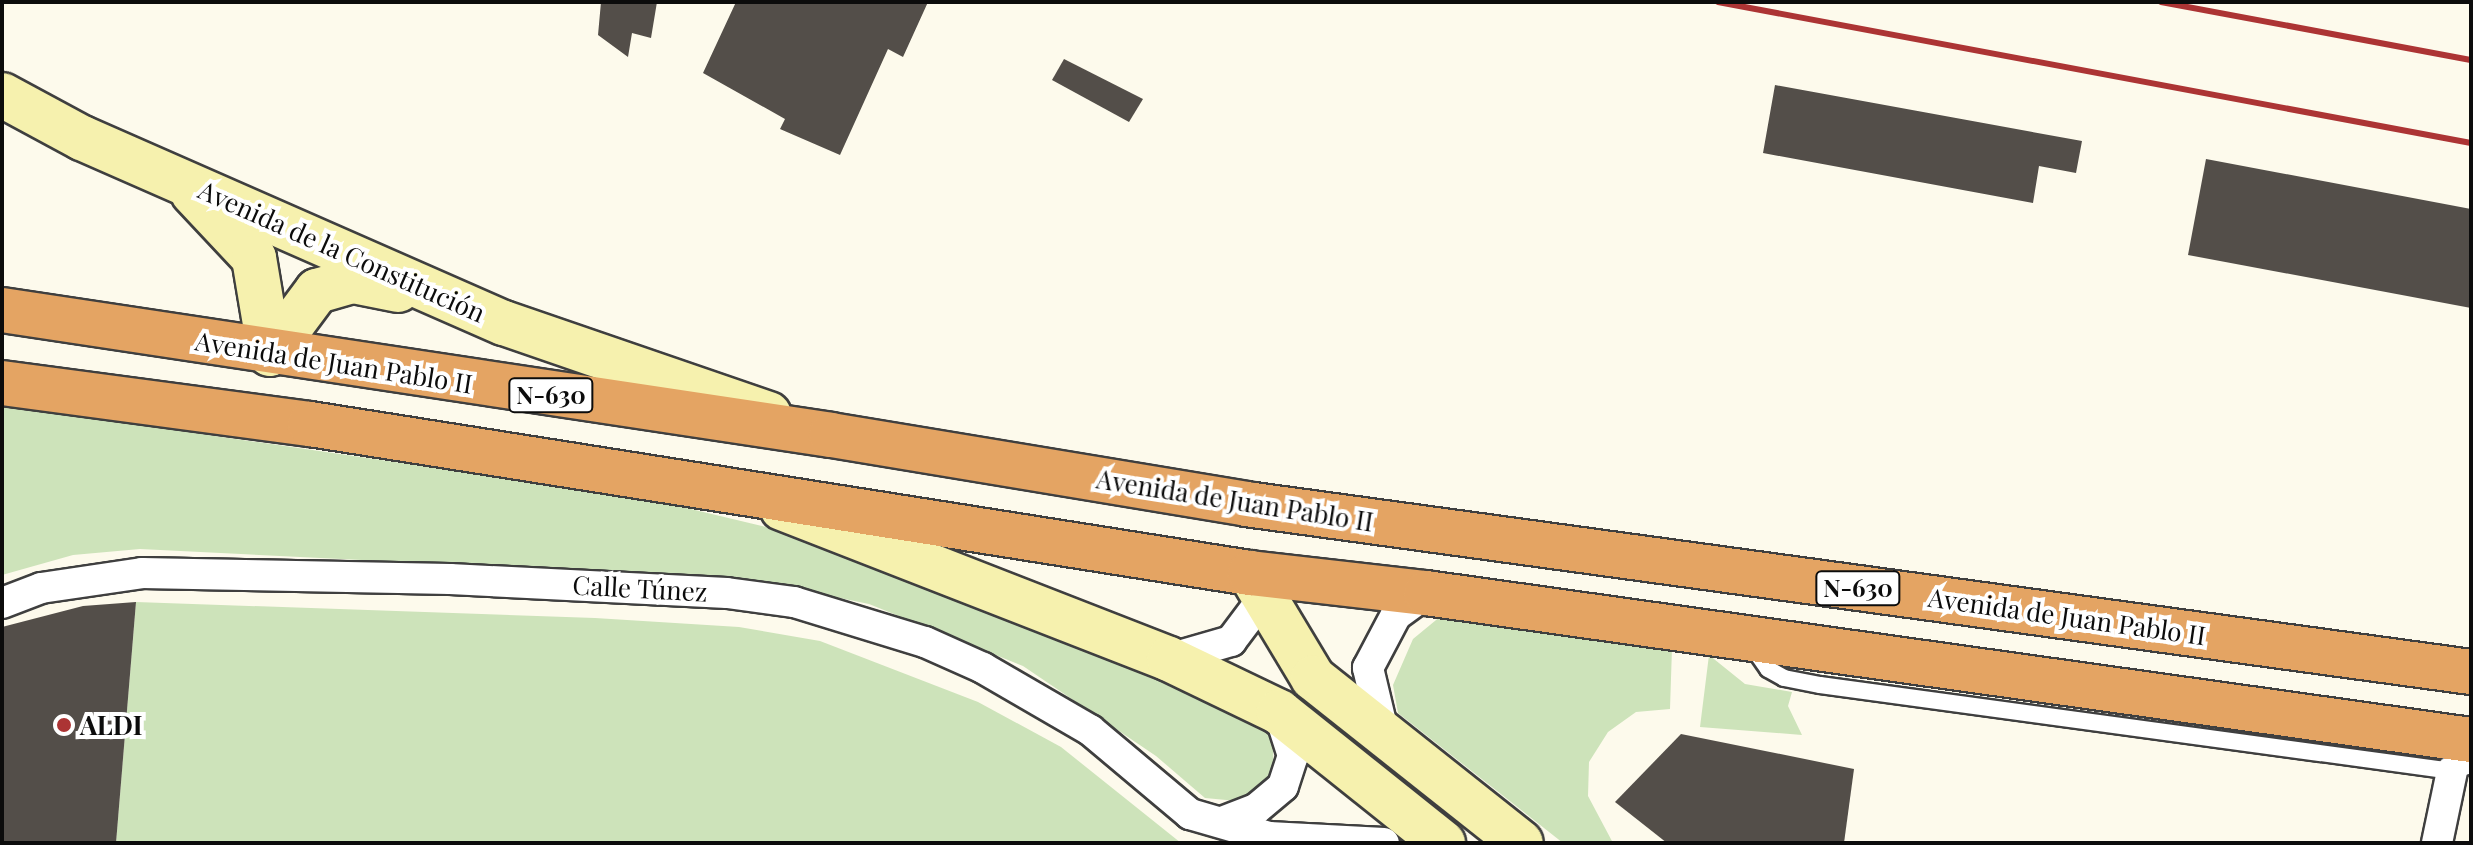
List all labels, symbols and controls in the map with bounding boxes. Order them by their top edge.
street label: Avenida de la Constitución [193,173,491,329]
street label: Avenida de Juan Pablo II [193,325,475,399]
road number: N-630 [507,375,595,415]
street label: Avenida de Juan Pablo II [1094,463,1376,537]
road number: N-630 [1814,568,1902,608]
street label: Calle Túnez [571,569,709,607]
street label: Avenida de Juan Pablo II [1926,581,2208,651]
place label: ALDI [80,709,142,741]
marker: ALDI [55,716,73,734]

